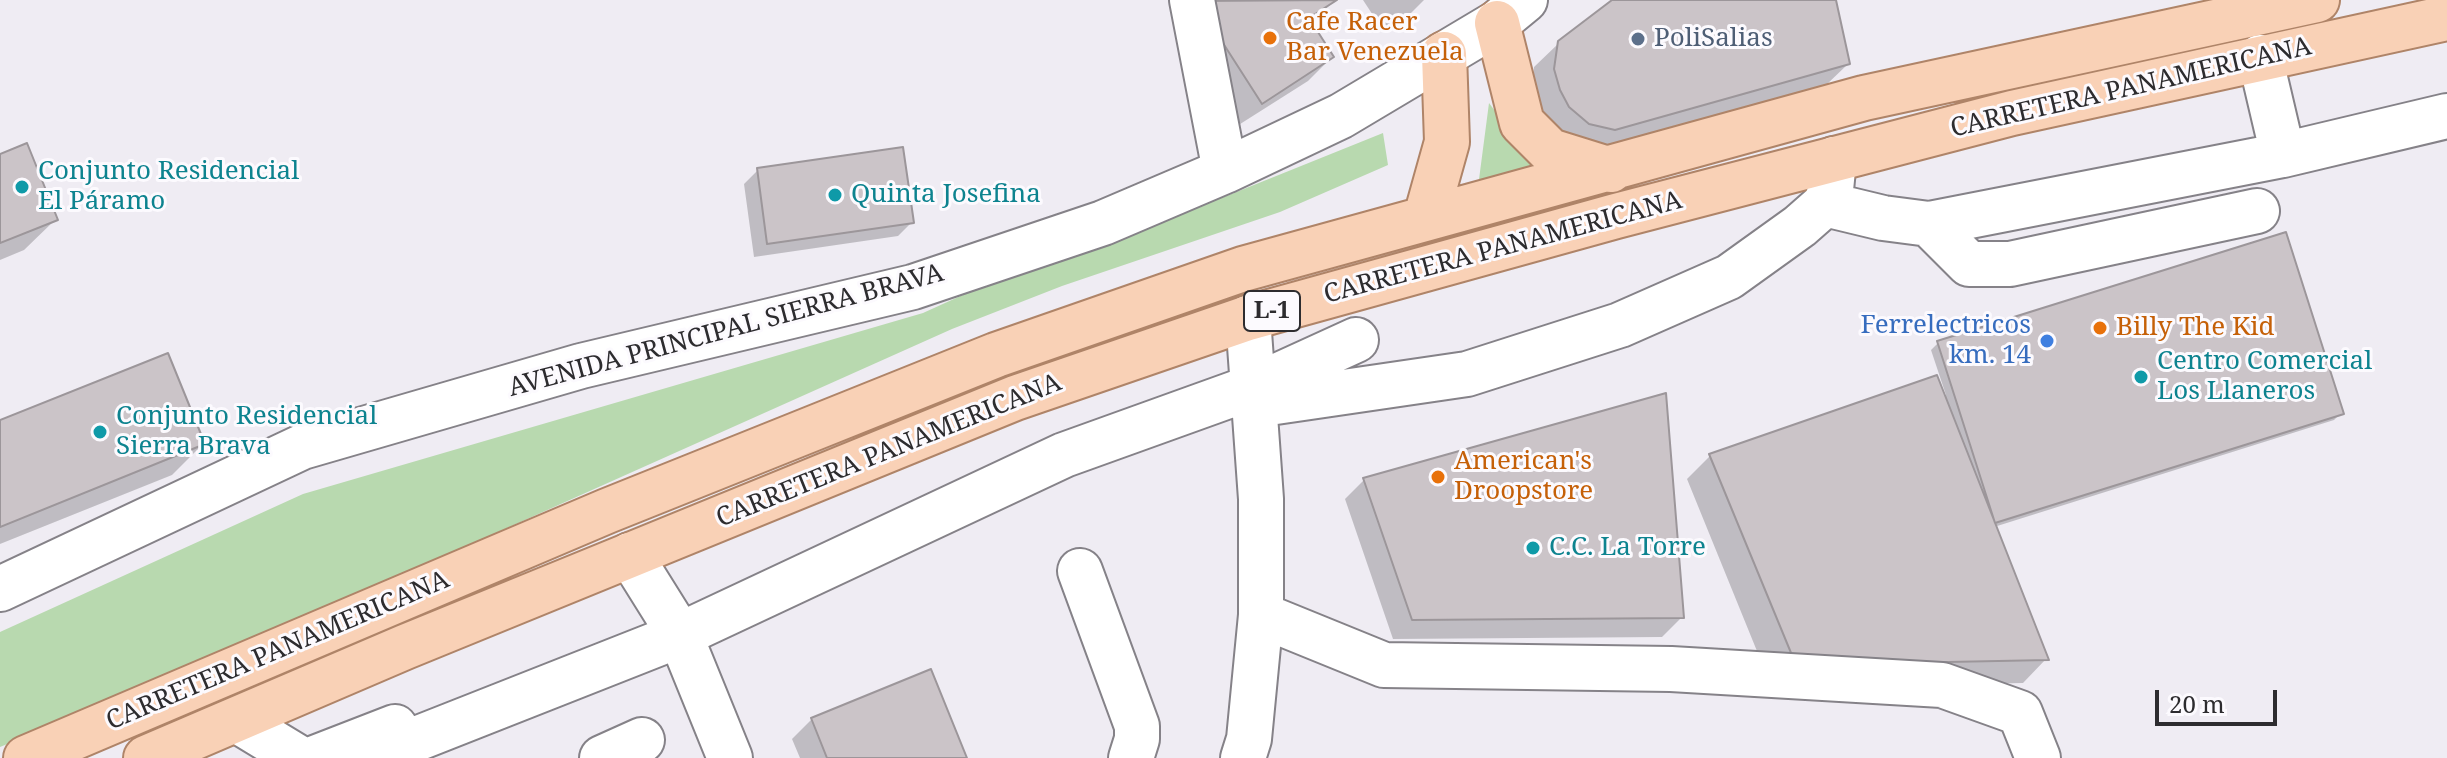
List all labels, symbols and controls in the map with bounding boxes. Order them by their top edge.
place label: Cafe Racer Bar Venezuela [1286,7,1464,68]
place label: PoliSalias [1654,23,1773,55]
marker: Cafe Racer Bar Venezuela [1261,29,1279,47]
marker: PoliSalias [1629,30,1647,48]
street label: CARRETERA PANAMERICANA [1948,31,2314,145]
place label: Conjunto Residencial El Páramo [38,156,299,218]
marker: Conjunto Residencial El Páramo [13,178,31,196]
place label: Quinta Josefina [851,179,1041,211]
street label: CARRETERA PANAMERICANA [1321,185,1685,311]
marker: Quinta Josefina [826,186,844,204]
street label: AVENIDA PRINCIPAL SIERRA BRAVA [505,258,947,404]
road number: L-1 [1244,291,1300,331]
place label: Ferrelectricos km. 14 [1860,310,2031,372]
place label: Billy The Kid [2116,312,2274,344]
marker: Billy The Kid [2091,319,2109,337]
marker: Ferrelectricos km. 14 [2038,332,2056,350]
place label: Centro Comercial Los Llaneros [2157,346,2372,408]
street label: CARRETERA PANAMERICANA [712,367,1066,535]
marker: Centro Comercial Los Llaneros [2132,368,2150,386]
place label: Conjunto Residencial Sierra Brava [116,401,377,462]
marker: Conjunto Residencial Sierra Brava [91,423,109,441]
place label: American's Droopstore [1454,446,1593,508]
marker: American's Droopstore [1429,468,1447,486]
place label: C.C. La Torre [1549,532,1706,564]
marker: C.C. La Torre [1524,539,1542,557]
street label: CARRETERA PANAMERICANA [102,564,454,738]
scale bar [2159,674,2281,724]
text: 20 m [2169,687,2225,720]

